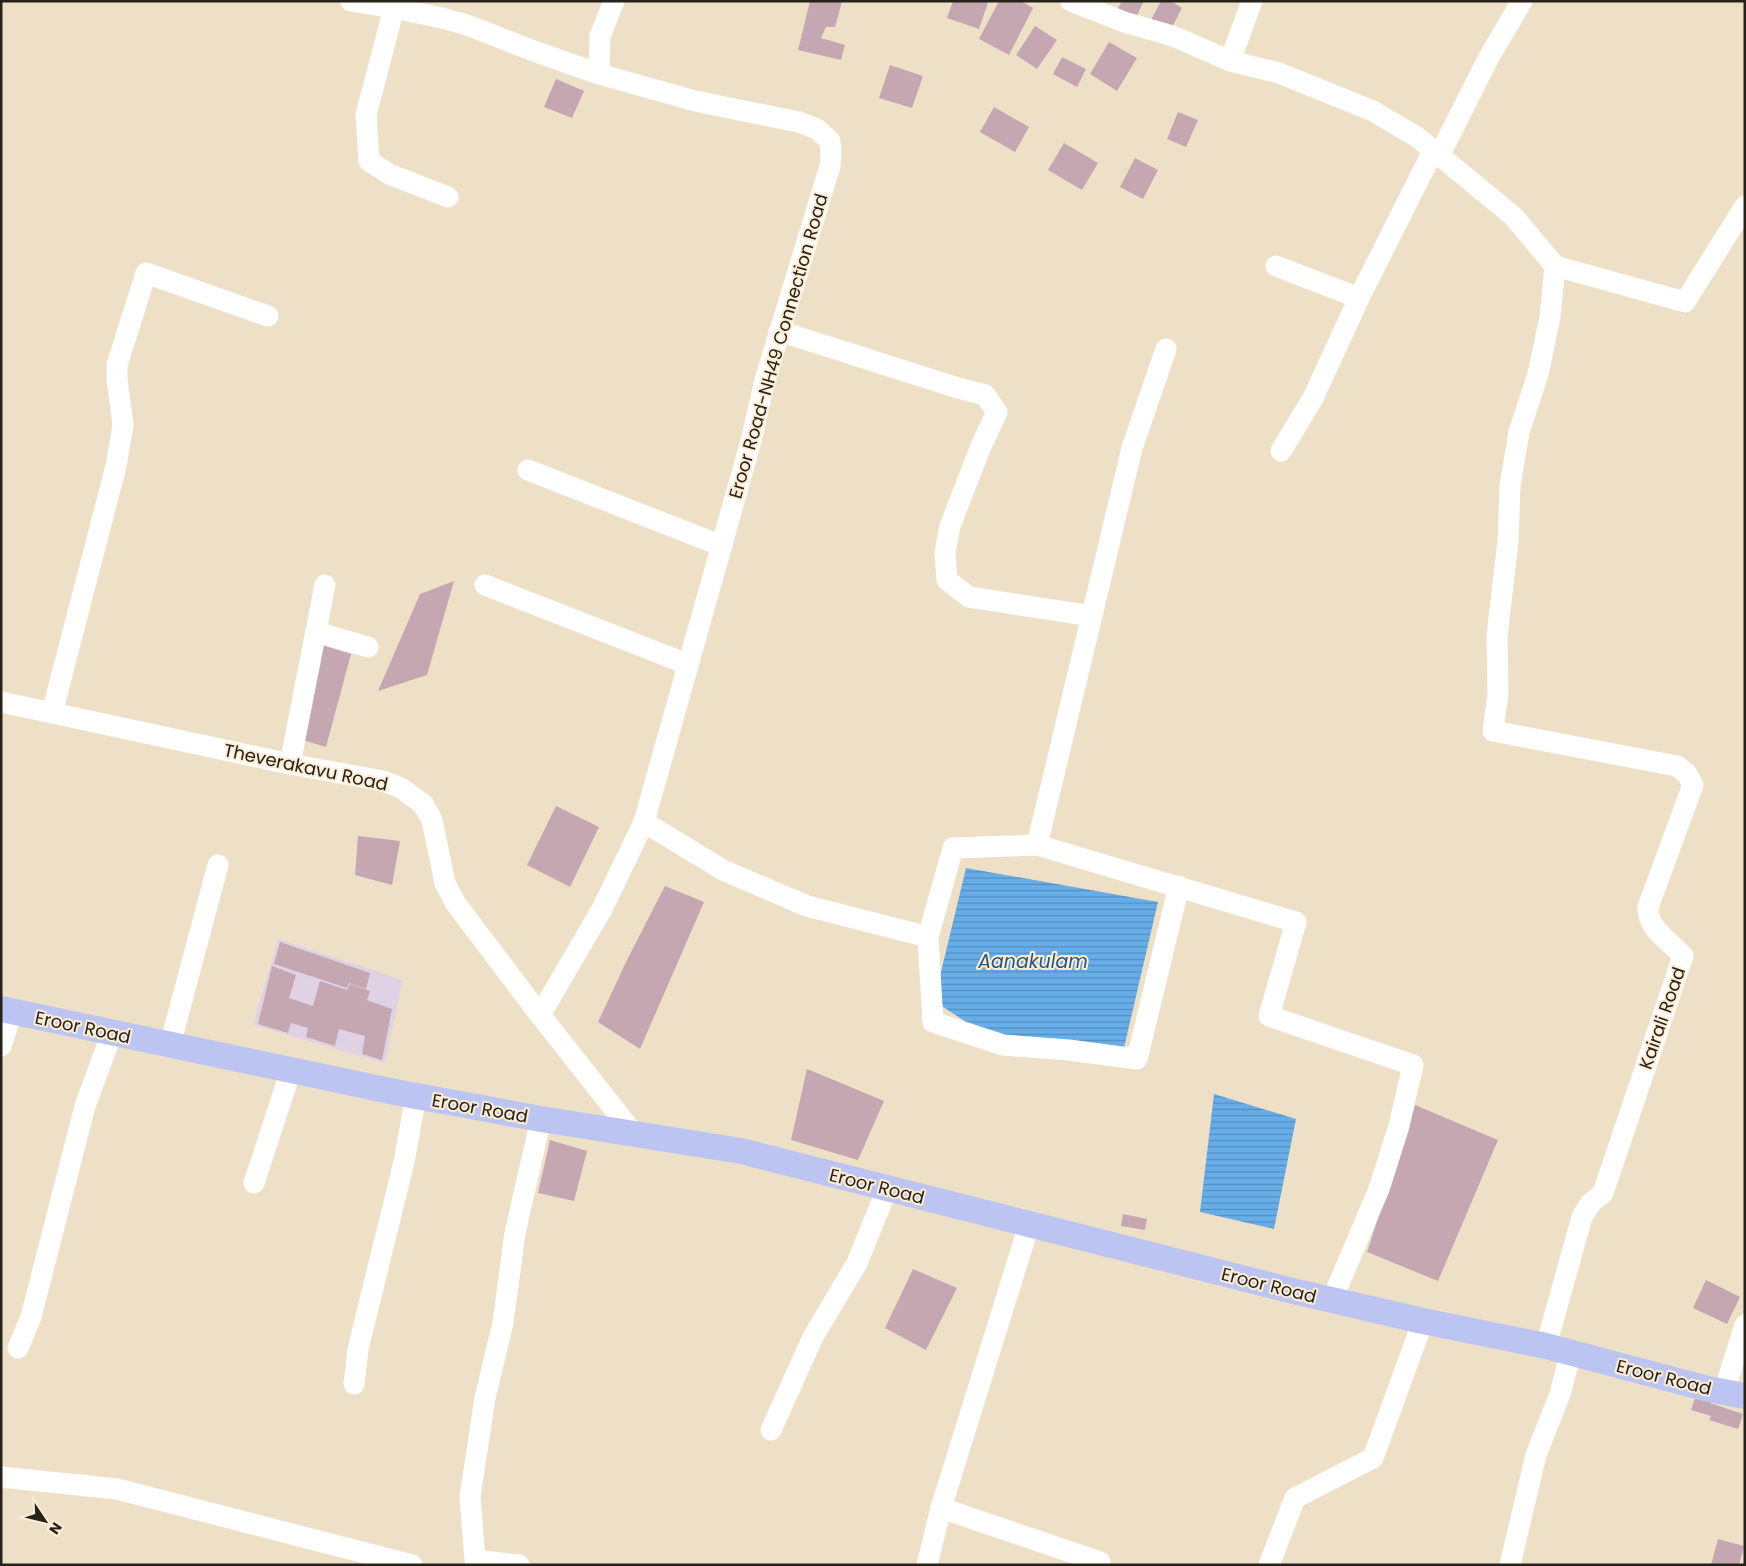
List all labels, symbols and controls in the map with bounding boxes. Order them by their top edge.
street label: Eroor Road-NH49 Connection Road [722,191,834,501]
street label: Theverakavu Road [222,737,390,797]
water label: Aanakulam [977,948,1088,975]
street label: Kairali Road [1633,963,1691,1073]
street label: Eroor Road [33,1005,133,1049]
street label: Eroor Road [430,1087,530,1129]
street label: Eroor Road [827,1162,927,1210]
street label: Eroor Road [1219,1261,1319,1309]
street label: Eroor Road [1614,1353,1714,1401]
north arrow [20,1496,70,1546]
text: N [44,1518,67,1539]

